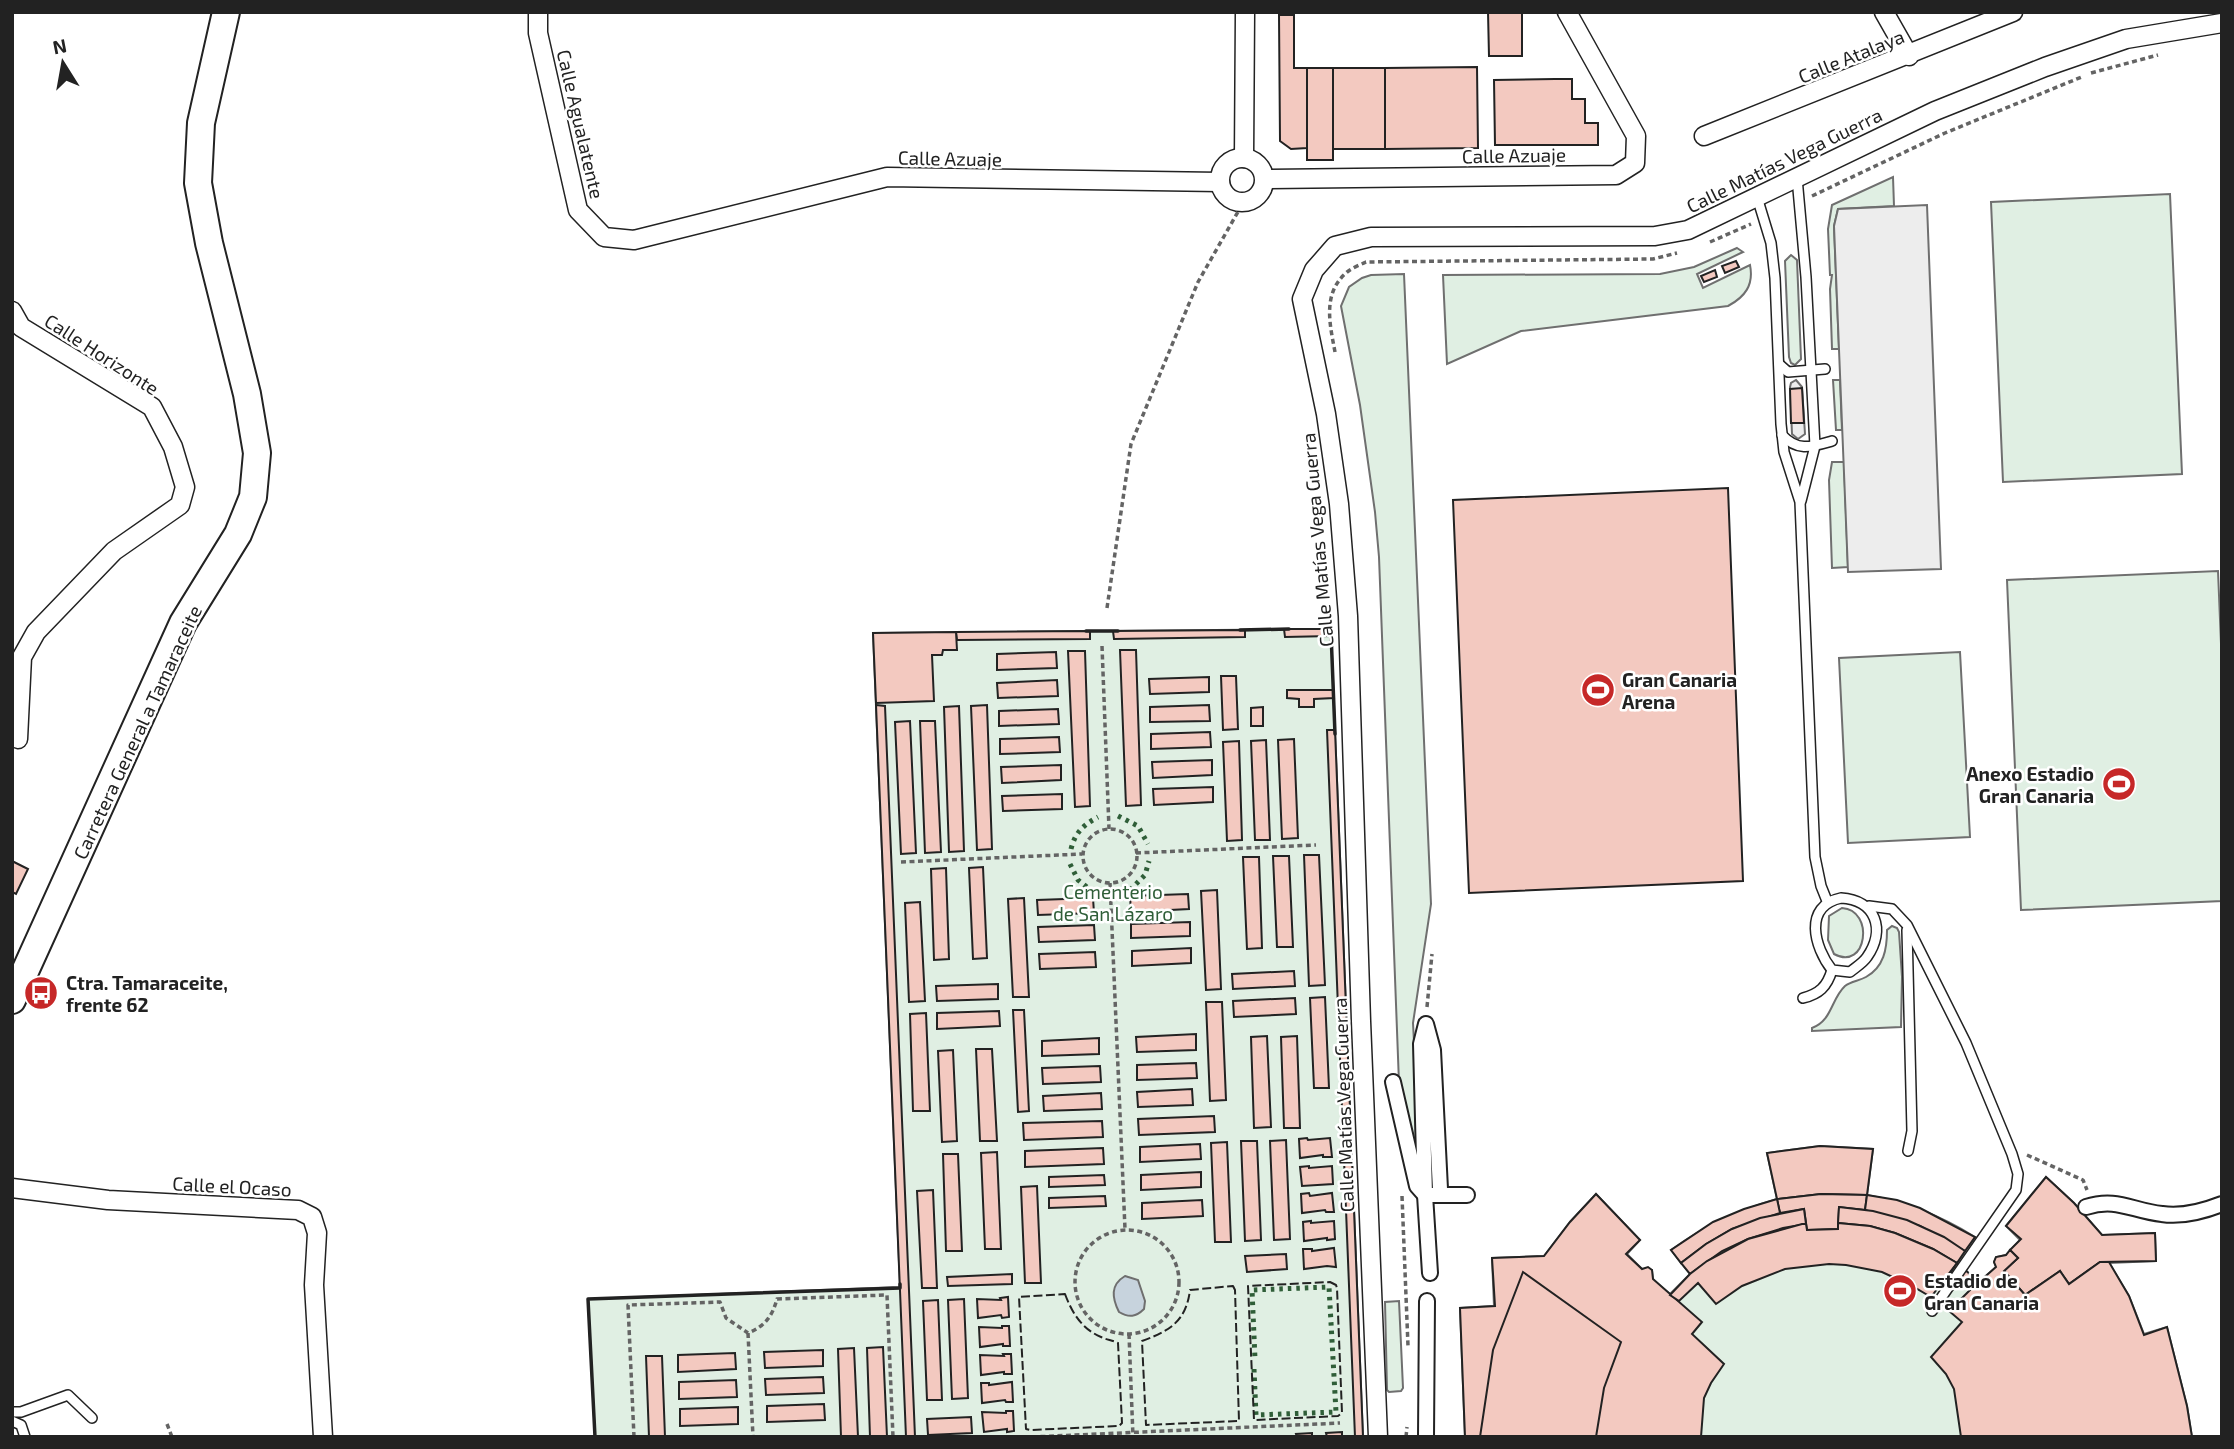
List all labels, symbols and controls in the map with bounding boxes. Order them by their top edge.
street label: Calle Atalaya [1795,24,1907,88]
north arrow [28,28,98,98]
text: N [51,33,69,58]
street label: Calle Agualatente [553,47,609,201]
street label: Calle Matías Vega Guerra [1682,103,1886,217]
street label: Calle Azuaje [1462,143,1566,167]
street label: Calle Azuaje [898,146,1002,170]
street label: Calle Horizonte [40,308,164,400]
street label: Calle Matías Vega Guerra [1296,432,1338,648]
street label: Carretera General a Tamaraceite [68,601,206,863]
place label: Gran Canaria Arena [1622,668,1737,713]
sports icon: Gran Canaria Arena [1579,671,1617,709]
place label: Anexo Estadio Gran Canaria [1966,762,2094,807]
sports icon: Anexo Estadio Gran Canaria [2100,765,2138,803]
park label: Cementerio de San Lázaro [1053,880,1173,925]
place label: Ctra. Tamaraceite, frente 62 [66,971,228,1016]
bus stop icon: Ctra. Tamaraceite, frente 62 [22,974,60,1012]
street label: Calle Matías Vega Guerra [1328,997,1358,1213]
street label: Calle el Ocaso [172,1171,292,1201]
place label: Estadio de Gran Canaria [1924,1269,2039,1314]
sports icon: Estadio de Gran Canaria [1881,1272,1919,1310]

